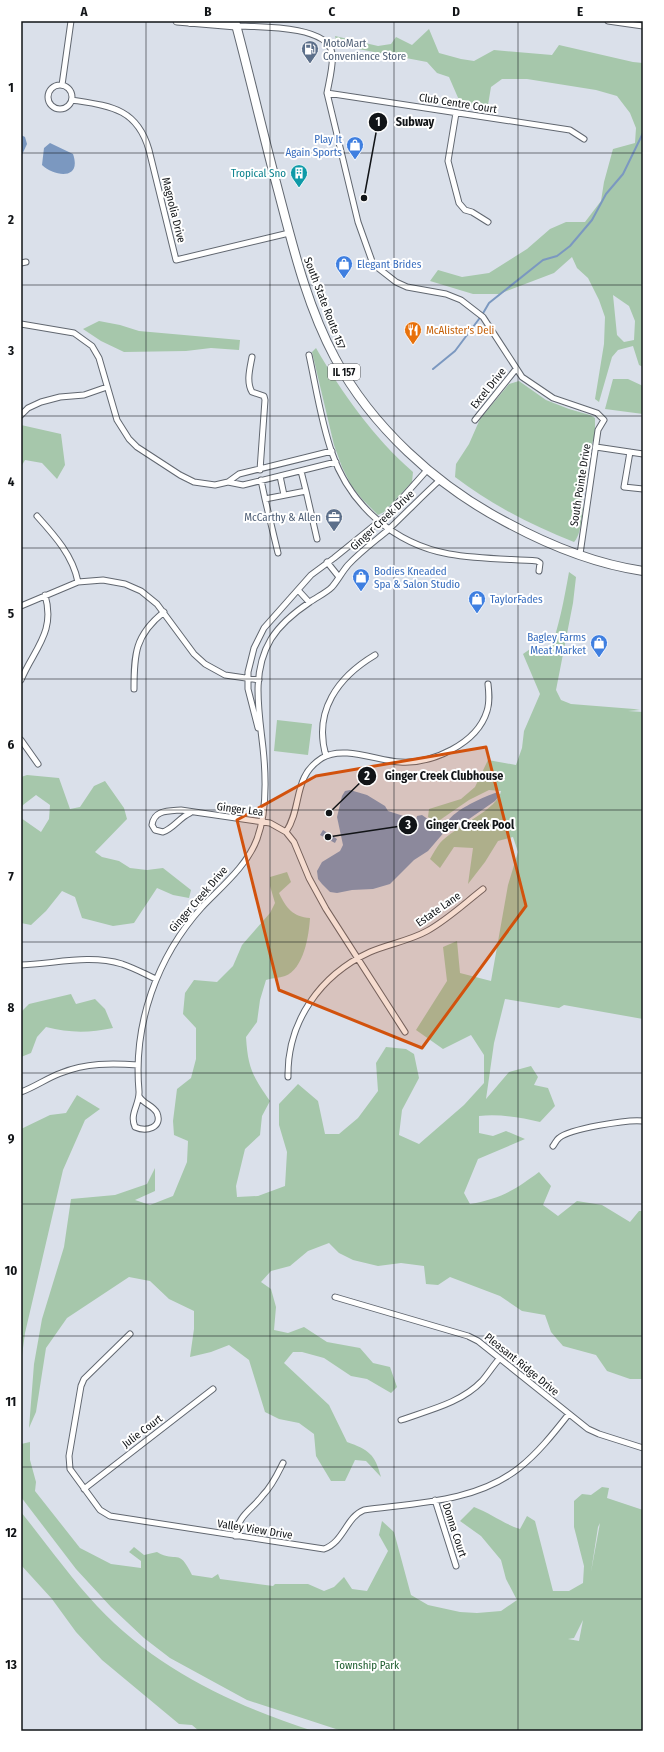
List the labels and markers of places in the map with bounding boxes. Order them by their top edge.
place label: MotoMart Convenience Store [323,37,406,63]
fuel station icon: MotoMart Convenience Store [300,39,320,64]
callout: Subway [368,110,442,134]
place label: Play It Again Sports [285,133,342,159]
shop icon: Play It Again Sports [345,135,365,160]
building icon: Tropical Sno [289,163,309,188]
place label: Tropical Sno [231,167,286,180]
shop icon: Elegant Brides [334,254,354,279]
place label: Elegant Brides [357,258,422,271]
restaurant icon: McAlister's Deli [403,320,423,345]
place label: McAlister's Deli [426,324,495,337]
office icon: McCarthy & Allen [324,507,344,532]
place label: McCarthy & Allen [244,511,321,524]
place label: Bodies Kneaded Spa & Salon Studio [374,565,460,591]
shop icon: Bodies Kneaded Spa & Salon Studio [351,567,371,592]
shop icon: TaylorFades [467,589,487,614]
place label: TaylorFades [490,593,543,606]
place label: Bagley Farms Meat Market [527,631,586,657]
shop icon: Bagley Farms Meat Market [589,633,609,658]
callout: Ginger Creek Clubhouse [357,764,512,788]
callout: Ginger Creek Pool [398,813,522,837]

